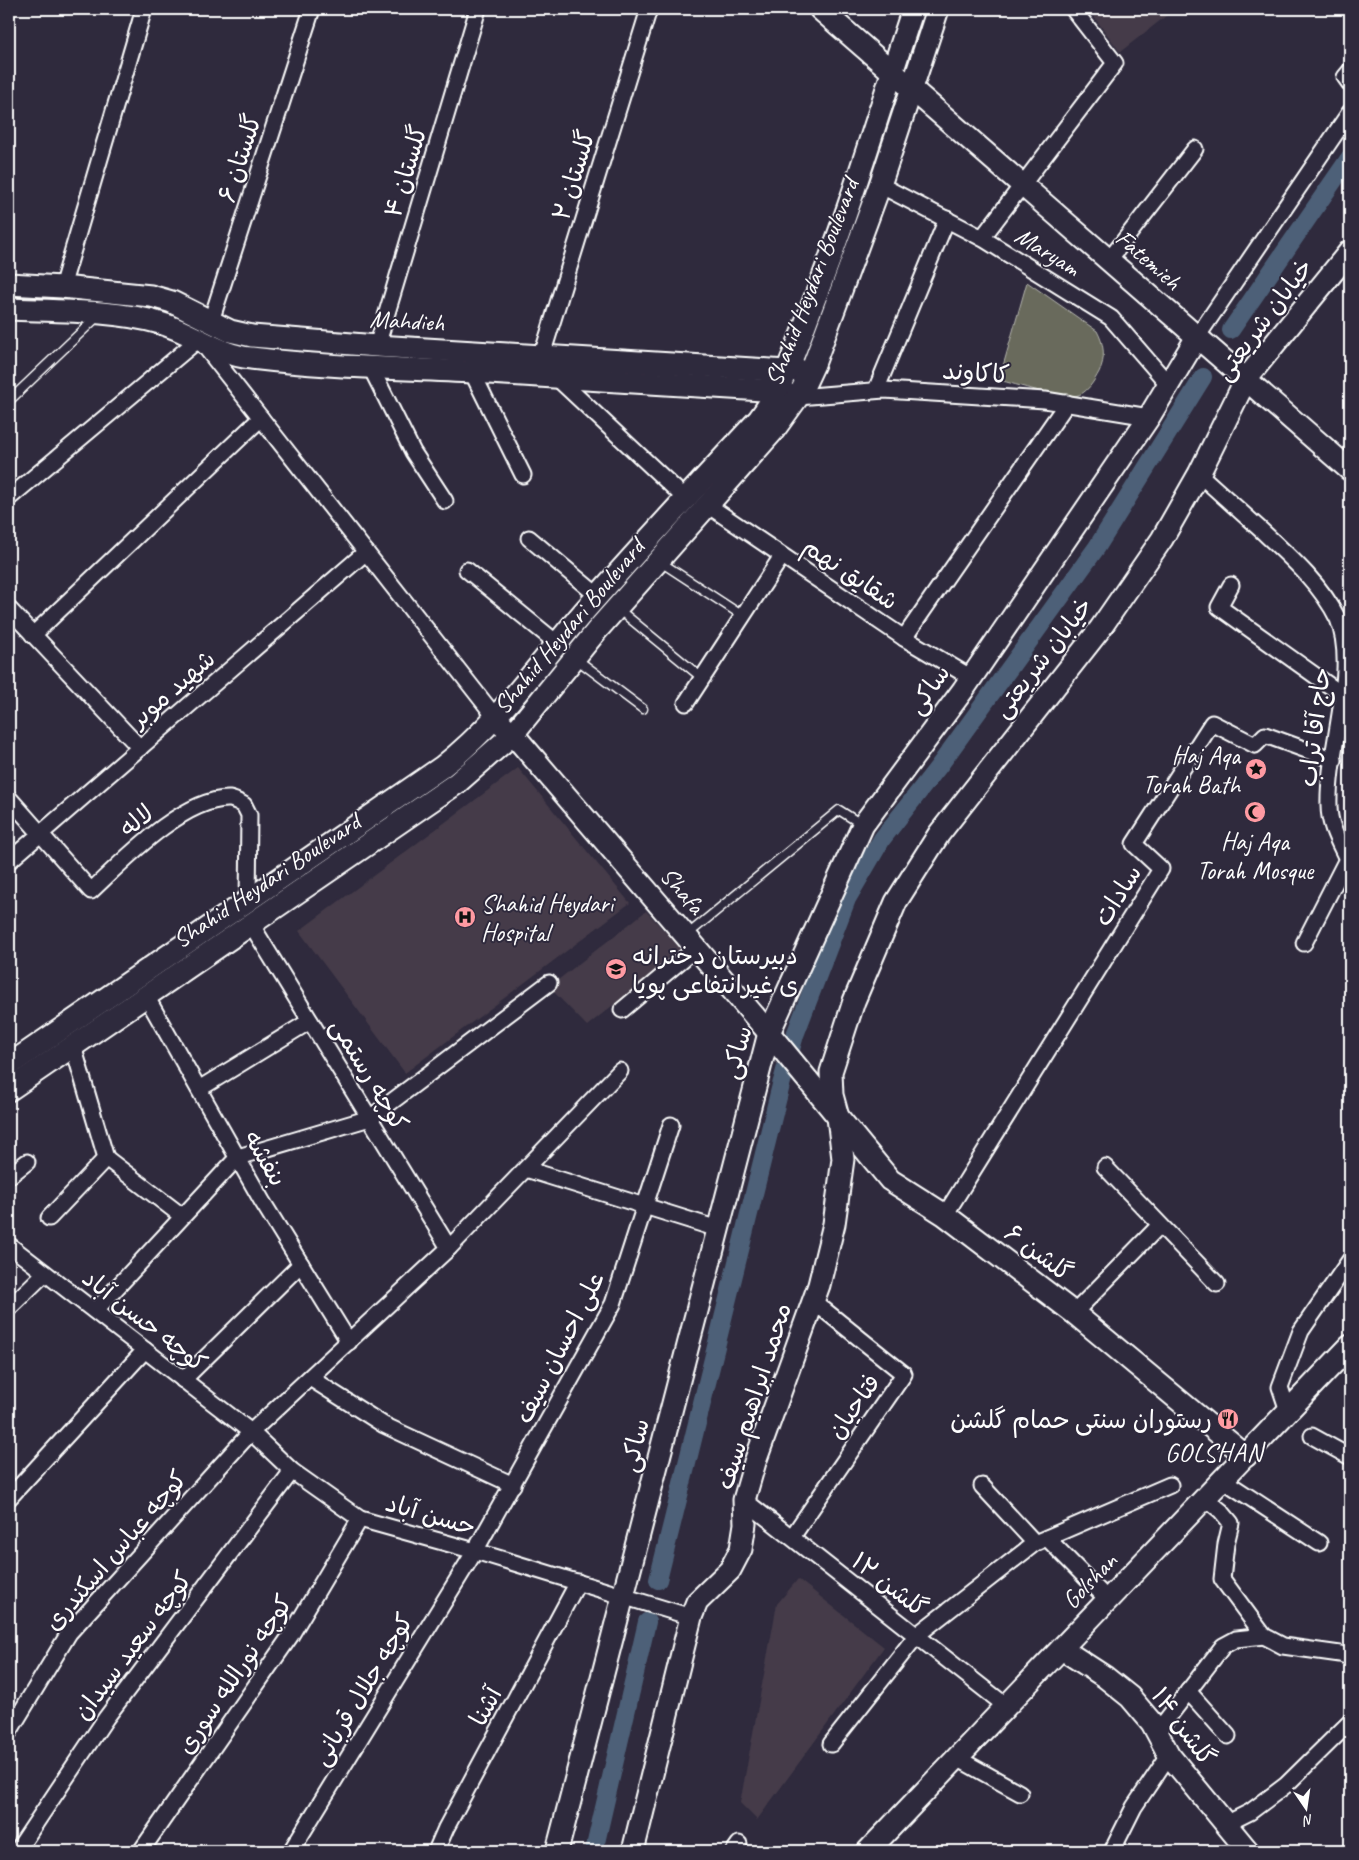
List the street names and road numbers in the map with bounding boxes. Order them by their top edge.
street label: گلستان ۶ [211,110,269,207]
street label: گلستان ۴ [377,121,435,221]
street label: گلستان ۲ [545,126,603,224]
street label: Shahid Heydari Boulevard [758,170,868,390]
street label: Maryam [1009,220,1087,285]
street label: Fatemieh [1109,222,1189,298]
street label: خیابان شریعتی [1207,252,1320,387]
street label: Mahdieh [369,303,446,339]
street label: کاکاوند [941,355,1011,391]
street label: Shahid Heydari Boulevard [486,529,654,721]
street label: شقایق نهم [795,530,904,619]
street label: خیابان شریعتی [986,591,1100,724]
street label: شهید موبر [122,643,222,736]
street label: ساکی [900,658,957,721]
street label: حاج آقا تراب [1292,665,1338,789]
street label: لاله [113,797,160,844]
street label: Shahid Heydari Boulevard [167,804,370,955]
street label: سادات [1087,859,1149,932]
street label: Shafa [653,860,713,922]
street label: کوچه رستمی [323,1012,415,1137]
street label: ساکی [714,1022,760,1083]
street label: بنفشه [236,1125,294,1192]
street label: گلشن ۶ [998,1217,1079,1289]
street label: کوچه حسن آباد [76,1262,213,1379]
street label: علی احسان سیف [508,1266,612,1429]
street label: محمد ابراهیم سیف [709,1299,801,1494]
street label: فتاحیان [820,1368,888,1445]
street label: ساکی [613,1415,657,1475]
street label: کوچه عباس اسکندری [37,1464,194,1638]
street label: حسن آباد [382,1487,480,1543]
street label: گلشن ۱۲ [845,1545,934,1624]
street label: Golshan [1055,1545,1125,1616]
street label: کوچه سعید سیدان [66,1565,199,1727]
street label: کوچه نورالله سوری [170,1589,300,1760]
street label: کوچه جلال قربانی [305,1607,421,1772]
street label: آشنا [462,1681,510,1732]
street label: گلشن ۱۴ [1144,1681,1223,1772]

